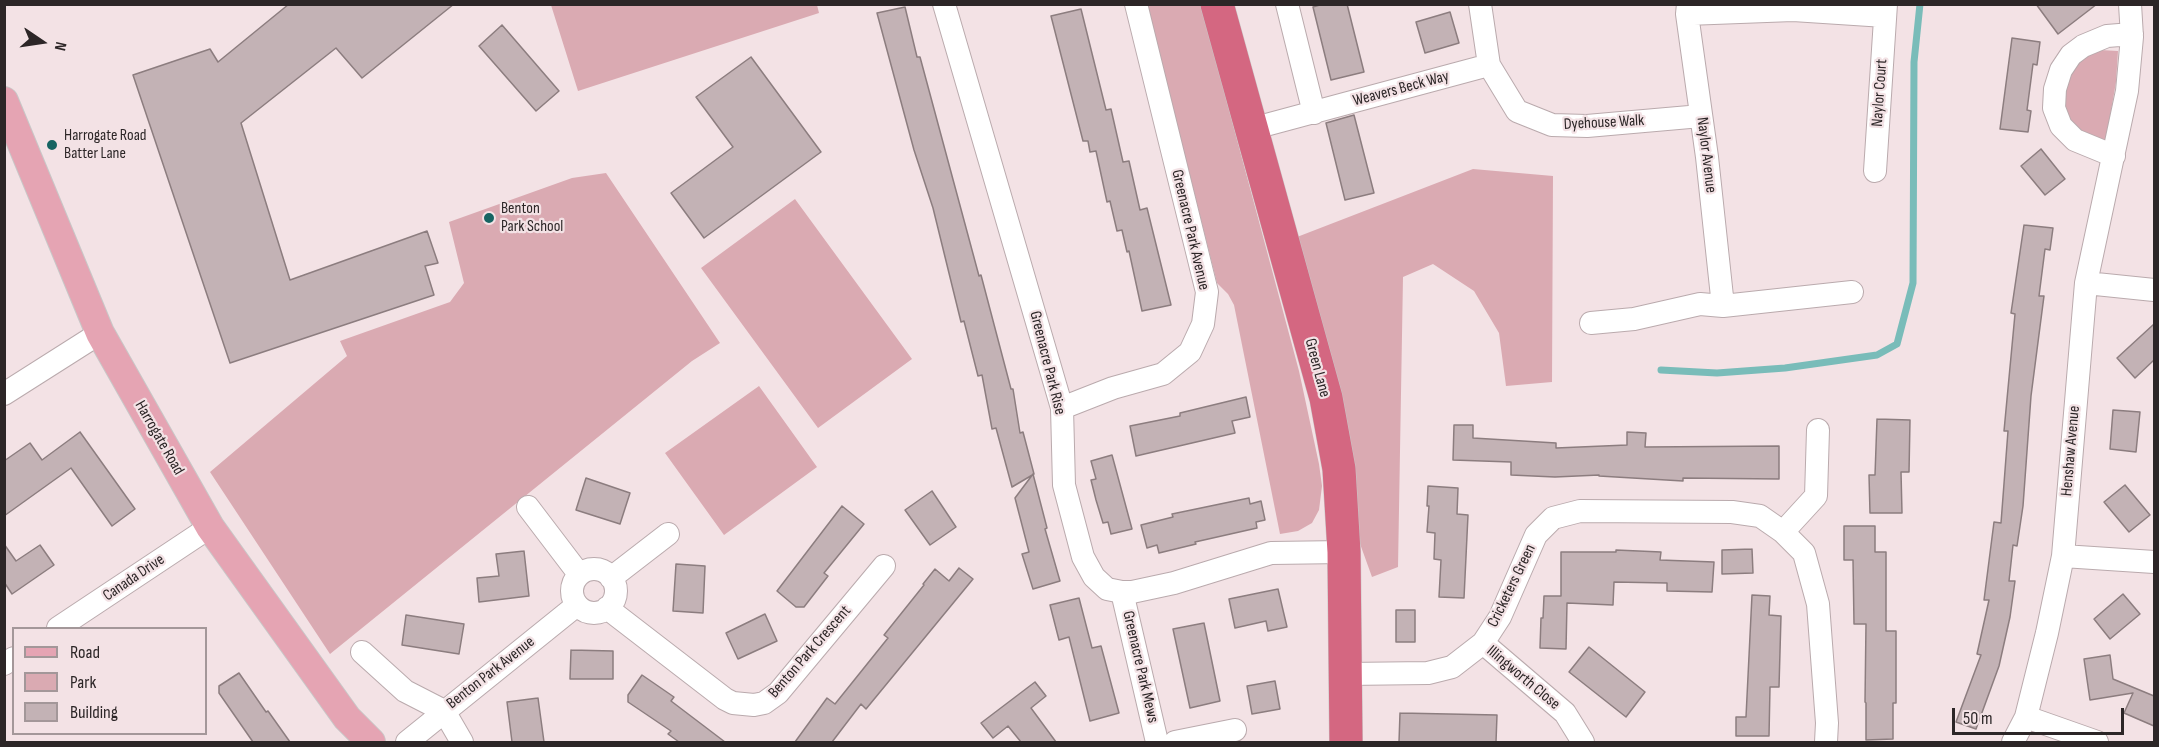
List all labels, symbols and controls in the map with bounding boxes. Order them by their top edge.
north arrow [12,12,72,72]
text: N [50,40,70,52]
street label: Naylor Court [1868,59,1892,127]
street label: Weavers Beck Way [1351,67,1451,111]
street label: Dyehouse Walk [1563,111,1645,135]
street label: Naylor Avenue [1692,116,1720,194]
place label: Harrogate Road Batter Lane [64,126,147,164]
marker: Harrogate Road Batter Lane [45,138,59,152]
street label: Greenacre Park Avenue [1167,168,1213,292]
place label: Benton Park School [501,199,563,237]
marker: Benton Park School [482,211,496,225]
street label: Greenacre Park Rise [1025,309,1069,417]
street label: Green Lane [1300,337,1334,399]
street label: Harrogate Road [130,397,188,479]
street label: Henshaw Avenue [2057,405,2085,497]
street label: Cricketers Green [1484,541,1540,631]
street label: Canada Drive [100,550,168,606]
street label: Benton Park Crescent [765,602,855,702]
street label: Greenacre Park Mews [1118,609,1162,725]
legend [12,627,207,735]
street label: Benton Park Avenue [443,633,539,713]
text: Road [70,642,100,663]
street label: Illingworth Close [1482,642,1564,714]
text: Park [70,672,96,693]
scale bar [1955,696,2128,734]
text: Building [70,702,118,723]
text: 50 m [1963,708,1993,729]

